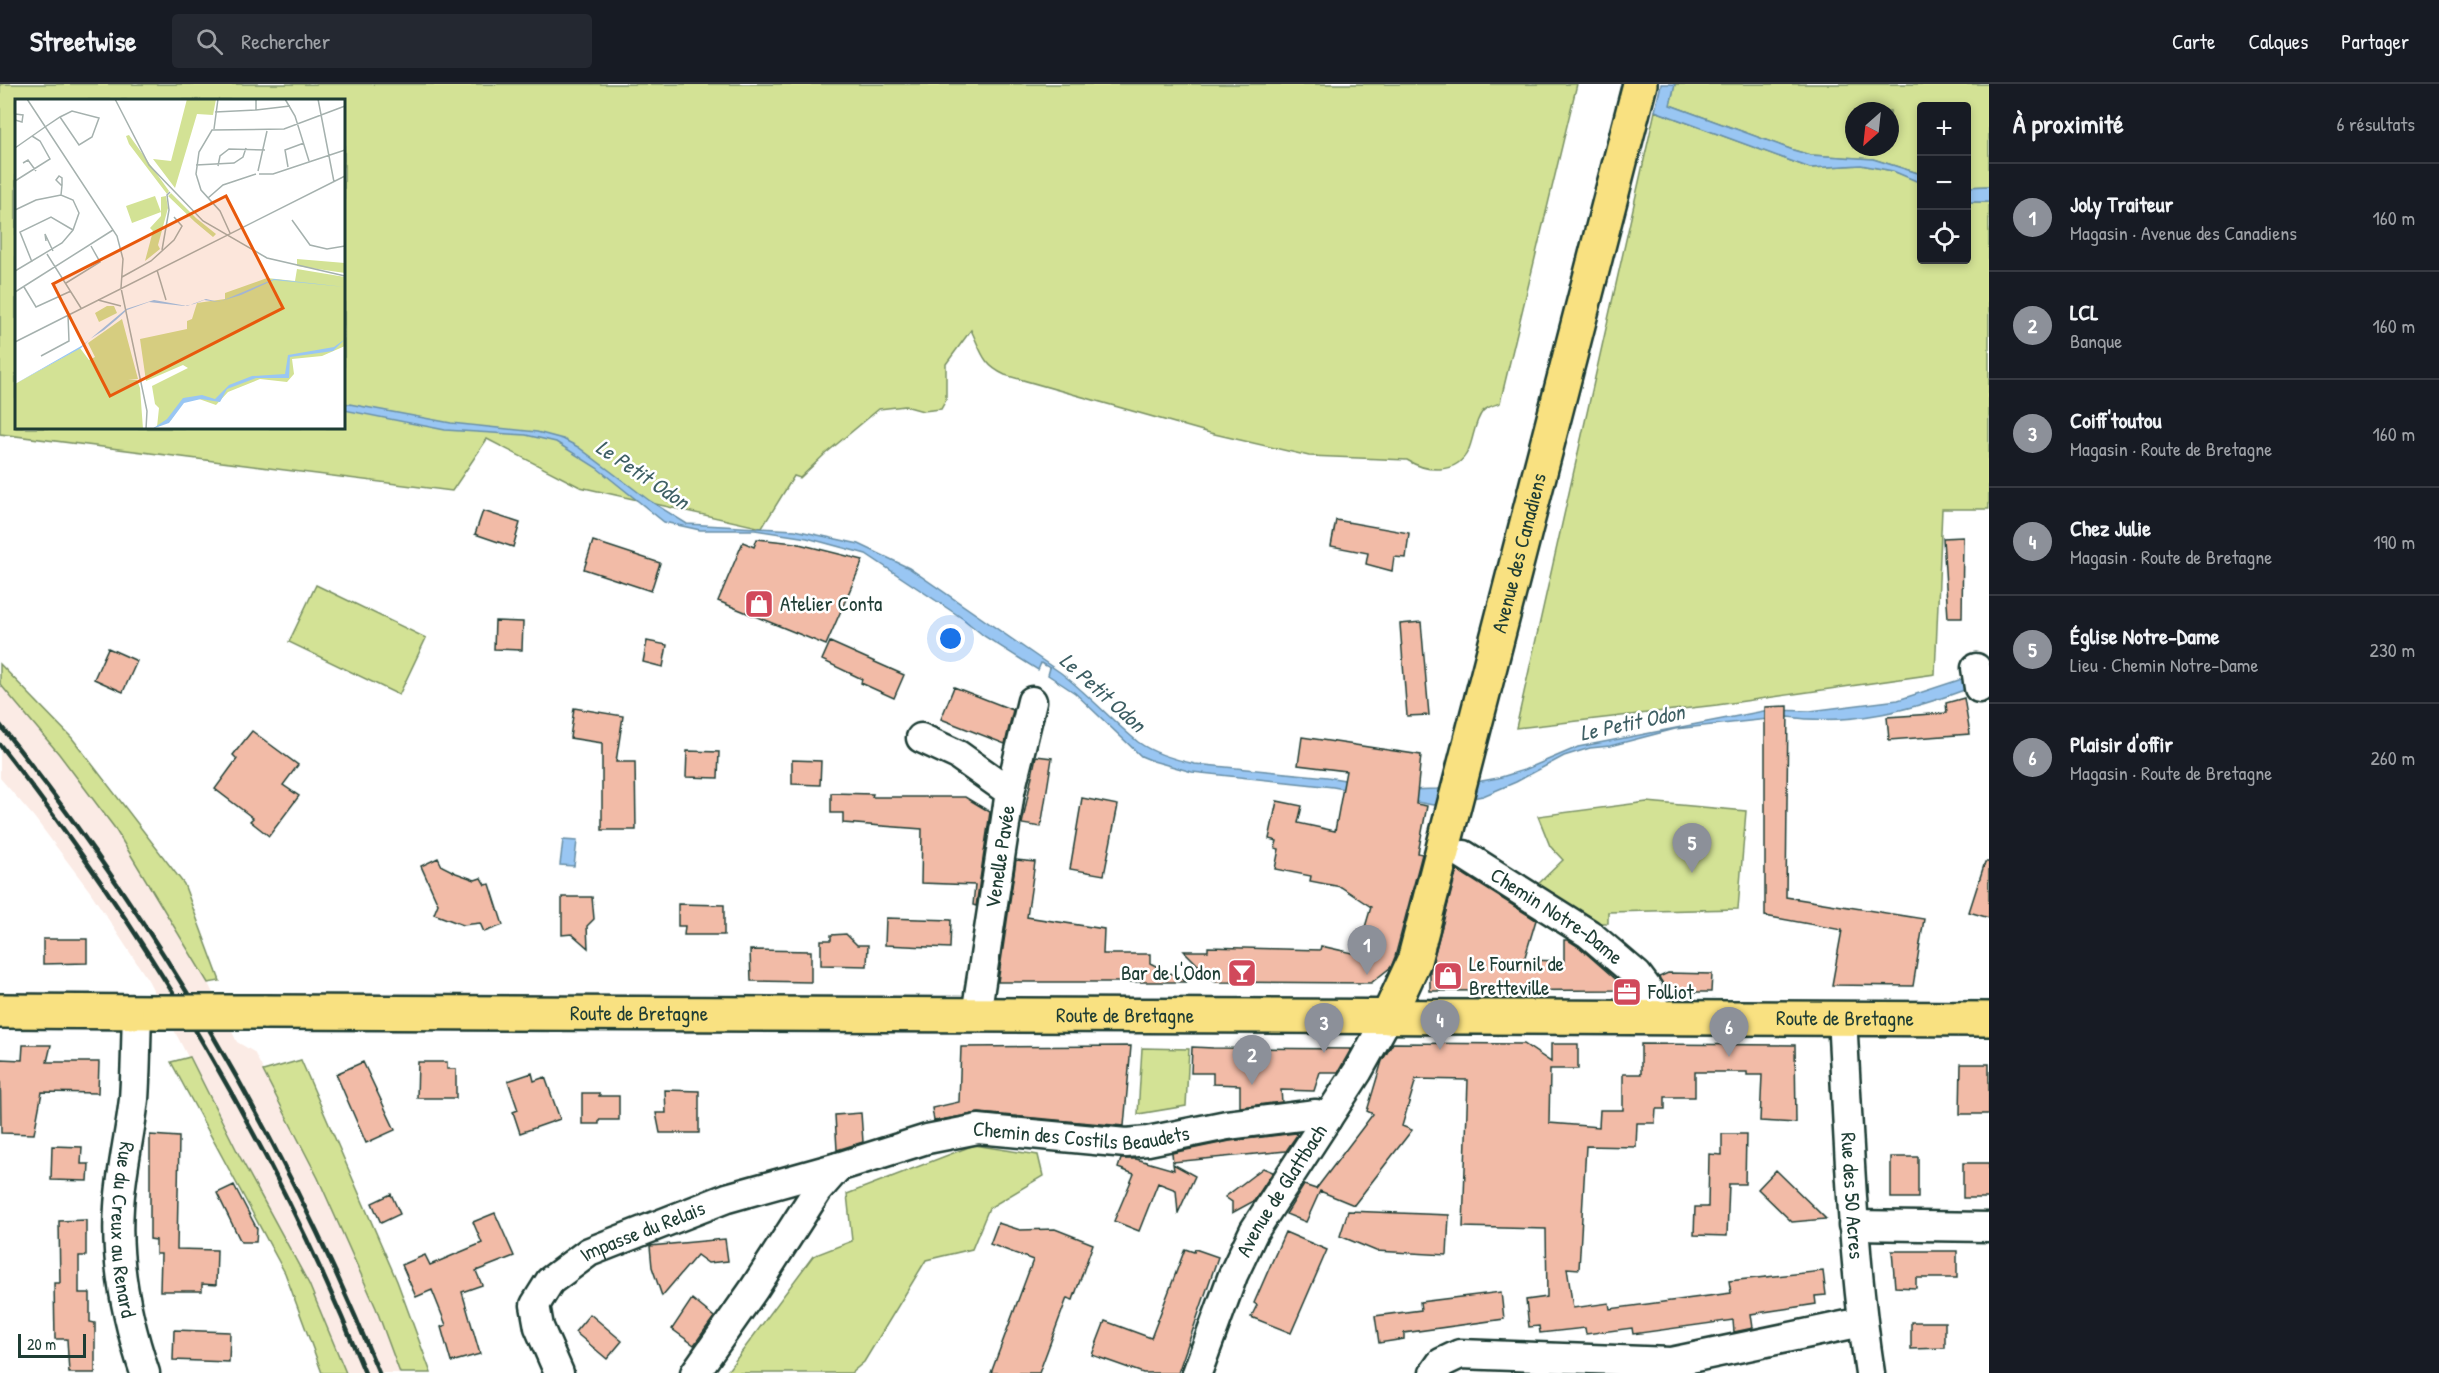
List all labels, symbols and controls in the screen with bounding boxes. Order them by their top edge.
search box [172,14,592,68]
text: Streetwise [30,22,136,60]
icon: search [193,25,226,58]
text: Rechercher [241,26,330,56]
text: Carte [2172,27,2215,56]
text: Calques [2248,27,2308,56]
text: Partager [2341,27,2409,56]
inset map [15,99,345,429]
north arrow [1845,102,1899,156]
map controls [1917,102,1971,264]
button: + [1917,102,1971,156]
text: À proximité [2013,106,2124,141]
text: 6 résultats [2336,110,2415,137]
button: − [1917,156,1971,210]
text: Joly Traiteur [2070,189,2173,219]
text: 1 [2029,204,2036,231]
text: 160 m [2373,204,2415,231]
button: locate [1917,210,1971,264]
text: Magasin · Avenue des Canadiens [2070,219,2297,246]
text: LCL [2070,297,2098,327]
text: 2 [2028,312,2037,339]
text: 160 m [2373,312,2415,339]
text: Banque [2070,327,2122,354]
text: Coiff'toutou [2070,405,2161,435]
text: 3 [2028,420,2037,447]
text: 160 m [2373,420,2415,447]
water label: Le Petit Odon [591,432,697,517]
text: Magasin · Route de Bretagne [2070,435,2272,462]
street label: Avenue des Canadiens [1484,470,1553,636]
text: Chez Julie [2070,513,2151,543]
text: 4 [2029,528,2036,555]
text: 190 m [2373,528,2415,555]
text: Magasin · Route de Bretagne [2070,543,2272,570]
shop icon: Atelier Conta [743,588,775,620]
place label: Atelier Conta [780,589,882,618]
text: Église Notre-Dame [2070,621,2220,651]
your location [936,624,965,653]
text: 5 [2028,636,2037,663]
text: 230 m [2370,636,2415,663]
water label: Le Petit Odon [1054,645,1154,740]
text: Lieu · Chemin Notre-Dame [2070,651,2258,678]
water label: Le Petit Odon [1577,696,1689,748]
text: Plaisir d'offir [2070,729,2173,759]
text: 6 [2029,744,2036,771]
text: 260 m [2371,744,2415,771]
text: Magasin · Route de Bretagne [2070,759,2272,786]
street label: Venelle Pavée [977,803,1022,910]
pin: 5 [1672,824,1712,873]
street label: Chemin Notre-Dame [1485,860,1630,971]
pin: 1 [1348,926,1386,975]
place label: Le Fournil de Bretteville [1469,949,1564,1002]
bar icon: Bar de l'Odon [1226,957,1258,989]
place label: Bar de l'Odon [1121,958,1221,987]
shop icon: Le Fournil de Bretteville [1432,960,1464,992]
office icon: Folliot [1611,976,1643,1008]
place label: Folliot [1647,977,1695,1006]
street label: Route de Bretagne [570,998,708,1028]
street label: Route de Bretagne [1056,1000,1194,1030]
pin: 4 [1420,1000,1460,1050]
street label: Route de Bretagne [1776,1003,1914,1033]
pin: 3 [1304,1004,1344,1053]
pin: 6 [1710,1008,1748,1057]
pin: 2 [1232,1036,1272,1085]
street label: Chemin des Costils Beaudets [972,1114,1192,1157]
street label: Avenue de Glattbach [1229,1118,1334,1261]
street label: Rue des 50 Acres [1834,1132,1872,1260]
street label: Rue du Creux au Renard [104,1140,144,1320]
street label: Impasse du Relais [573,1193,709,1268]
scale bar [18,1331,86,1358]
text: 20 m [27,1333,56,1355]

